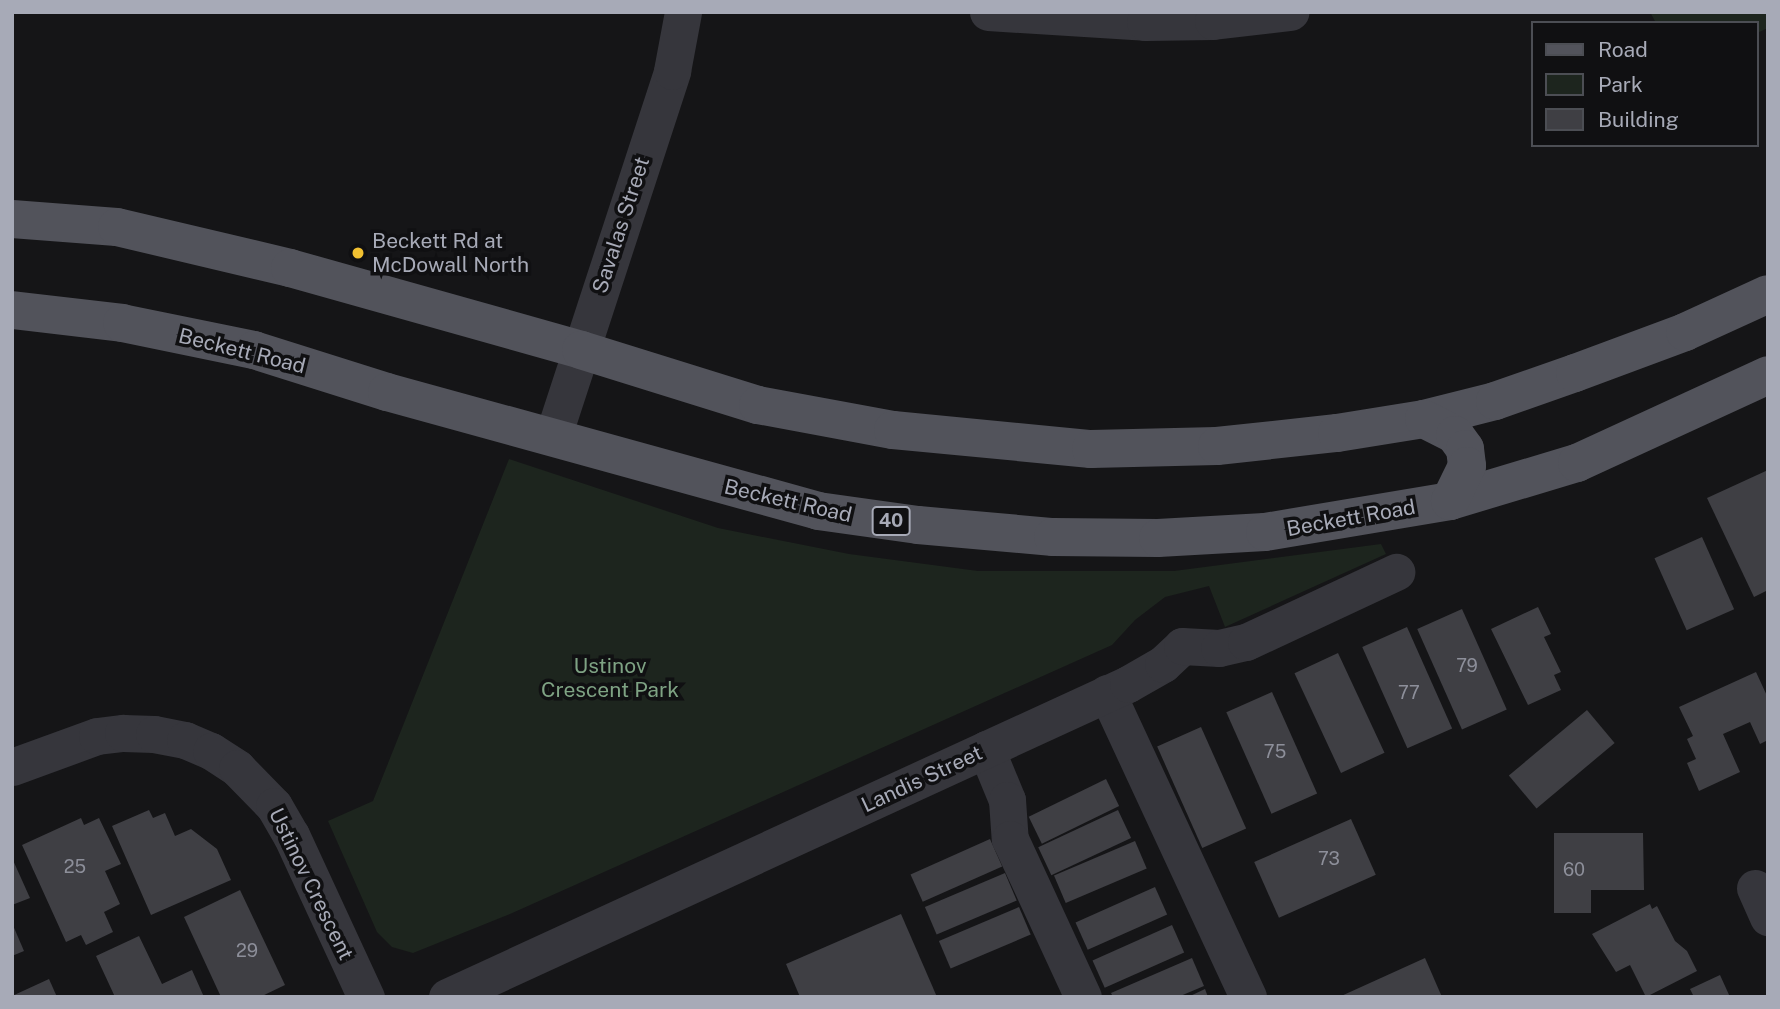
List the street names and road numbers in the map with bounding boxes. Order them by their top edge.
street label: Savalas Street [587,154,655,296]
street label: Beckett Road [176,323,308,379]
street label: Beckett Road [722,474,854,528]
street label: Beckett Road [1285,494,1417,542]
road number: 40 [870,506,912,536]
street label: Landis Street [858,740,986,818]
street label: Ustinov Crescent [263,804,359,964]

